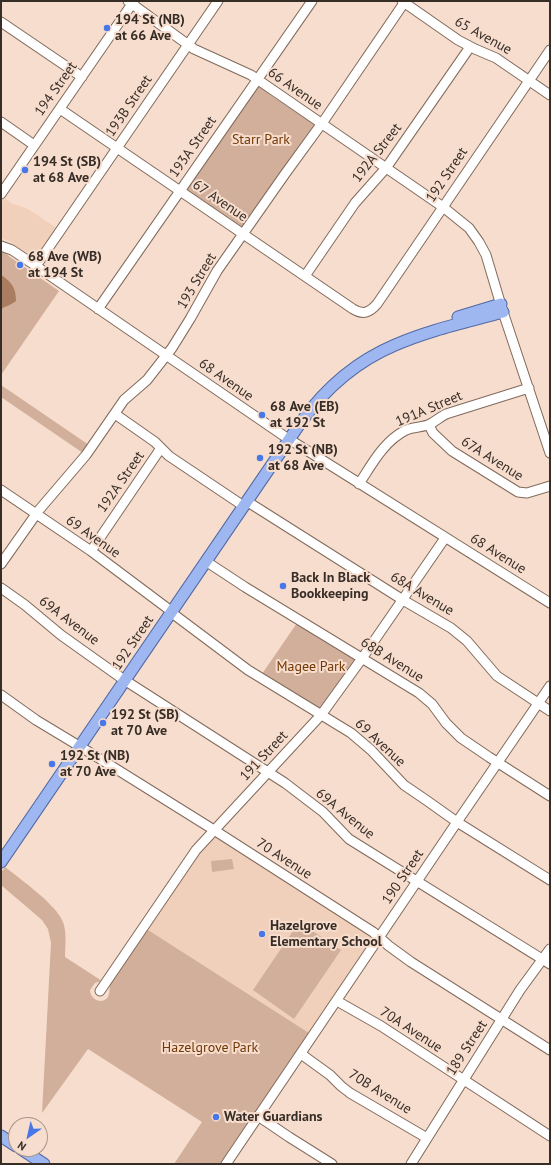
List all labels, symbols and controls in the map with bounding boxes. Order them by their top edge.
place label: 194 St (NB) at 66 Ave [115,12,185,44]
street label: 65 Avenue [451,13,515,59]
marker: 194 St (NB) at 66 Ave [102,23,112,33]
street label: 194 Street [31,59,81,119]
street label: 66 Avenue [264,64,326,114]
street label: 193B Street [102,72,156,140]
street label: 193A Street [166,113,220,181]
street label: 192A Street [349,120,405,186]
park label: Starr Park [232,132,290,148]
street label: 192 Street [423,144,471,206]
place label: 194 St (SB) at 68 Ave [33,154,101,186]
marker: 194 St (SB) at 68 Ave [20,165,30,175]
street label: 67 Avenue [189,176,251,226]
place label: 68 Ave (WB) at 194 St [28,249,102,282]
street label: 193 Street [174,250,220,312]
marker: 68 Ave (WB) at 194 St [15,260,25,270]
street label: 68 Avenue [195,355,257,405]
street label: 191A Street [393,387,465,431]
place label: 68 Ave (EB) at 192 St [270,399,339,432]
marker: 68 Ave (EB) at 192 St [257,410,267,420]
street label: 67A Avenue [458,433,526,485]
place label: 192 St (NB) at 68 Ave [268,442,338,474]
street label: 192A Street [94,448,148,516]
marker: 192 St (NB) at 68 Ave [255,453,265,463]
street label: 69 Avenue [62,512,124,562]
street label: 68 Avenue [467,530,529,578]
street label: 68A Avenue [387,569,457,619]
place label: Back In Black Bookkeeping [291,570,370,602]
marker: Back In Black Bookkeeping [278,581,288,591]
street label: 69A Avenue [36,593,102,649]
street label: 192 Street [109,612,157,674]
street label: 68B Avenue [357,634,427,686]
park label: Magee Park [276,659,346,675]
place label: 192 St (SB) at 70 Ave [111,707,179,740]
street label: 69 Avenue [351,715,409,771]
marker: 192 St (SB) at 70 Ave [98,718,108,728]
street label: 191 Street [237,727,291,785]
place label: 192 St (NB) at 70 Ave [60,748,130,780]
marker: 192 St (NB) at 70 Ave [47,759,57,769]
street label: 69A Avenue [312,785,378,843]
street label: 70 Avenue [253,835,315,883]
street label: 190 Street [379,846,427,908]
place label: Hazelgrove Elementary School [270,918,382,950]
marker: Hazelgrove Elementary School [257,929,267,939]
street label: 70A Avenue [377,1004,445,1056]
street label: 189 Street [443,1017,491,1079]
park label: Hazelgrove Park [162,1040,258,1056]
street label: 70B Avenue [345,1066,415,1118]
place label: Water Guardians [224,1109,322,1125]
marker: Water Guardians [211,1112,221,1122]
north arrow [8,1117,48,1157]
text: N [15,1138,29,1154]

